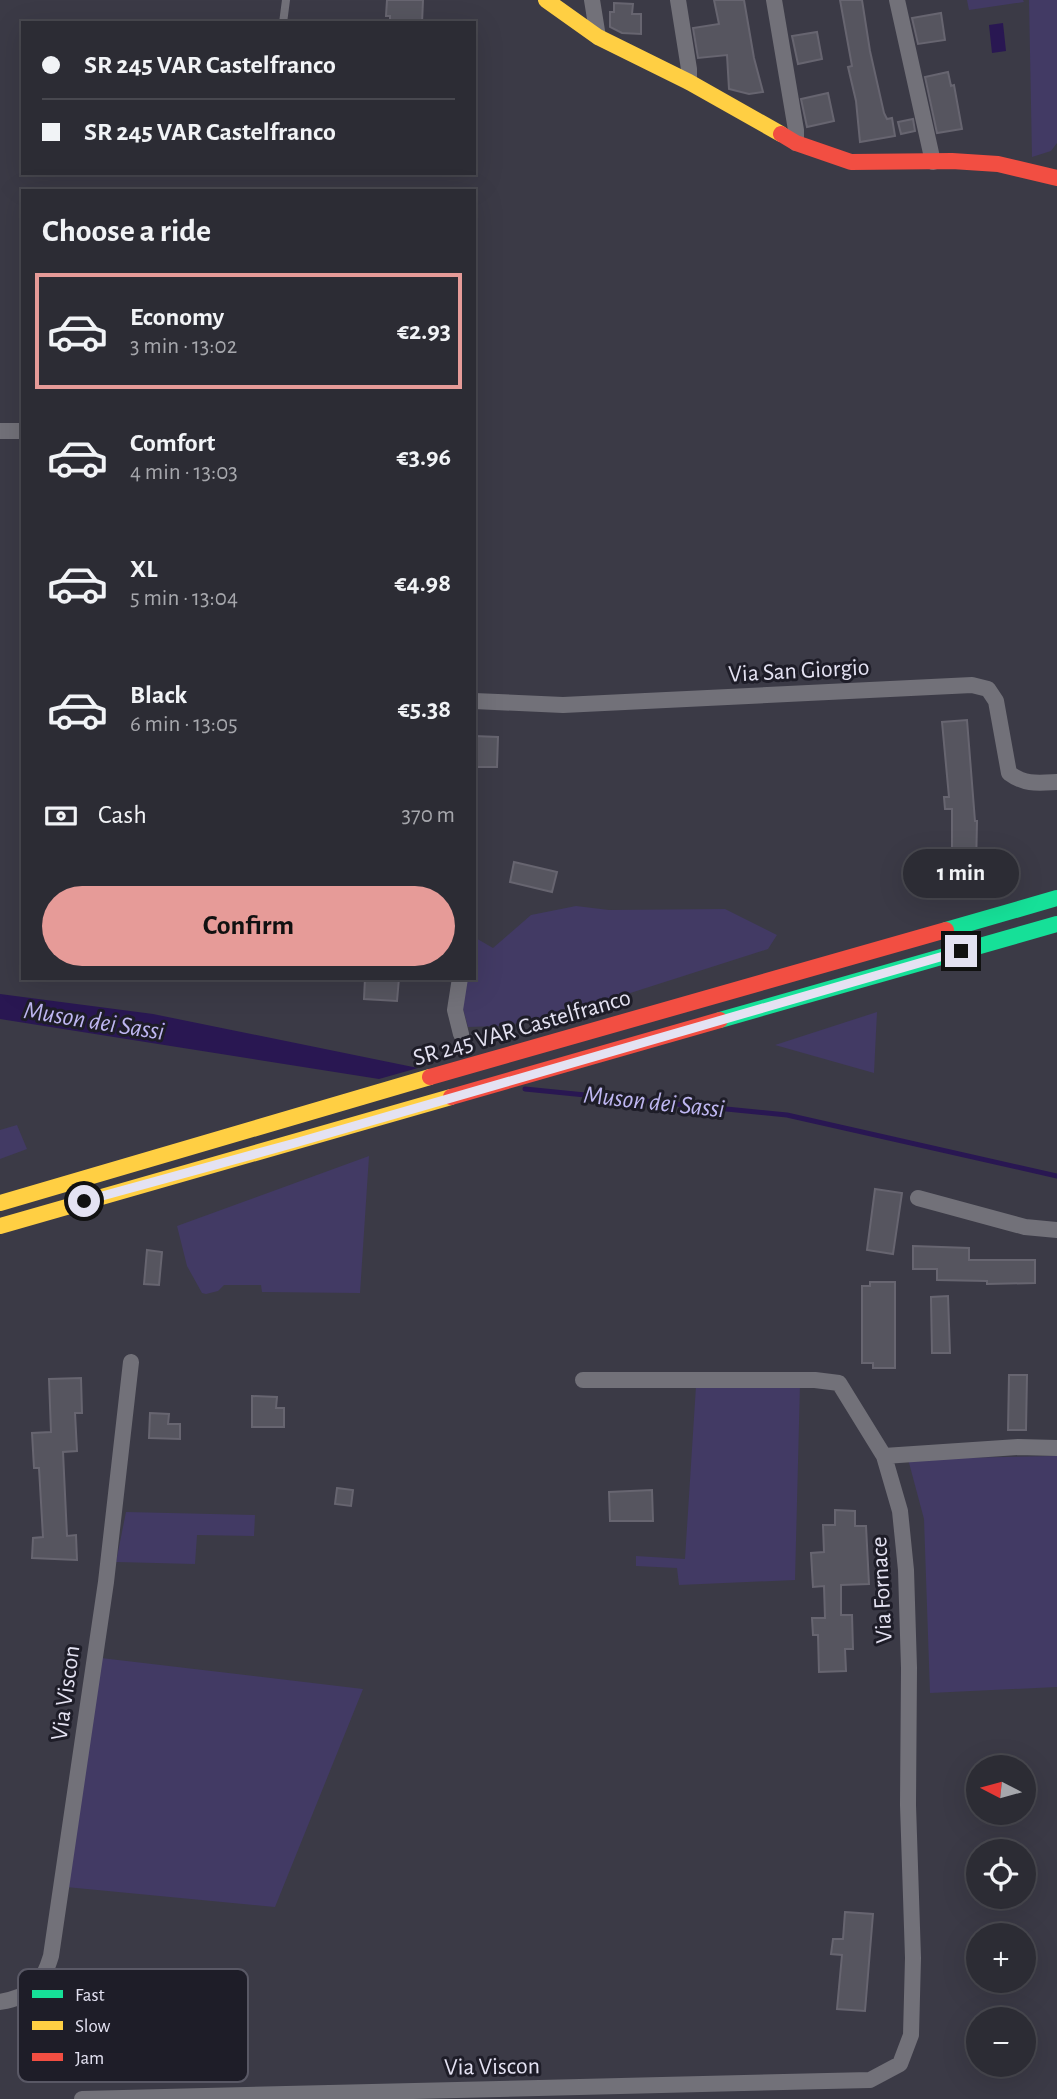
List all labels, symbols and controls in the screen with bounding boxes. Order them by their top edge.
text: SR 245 VAR Castelfranco [84,52,336,78]
text: SR 245 VAR Castelfranco [84,119,336,145]
text: Choose a ride [42,215,211,247]
icon: car [46,300,109,363]
text: Economy [130,304,224,330]
text: €2.93 [397,318,451,344]
text: 3 min · 13:02 [130,335,237,358]
icon: car [46,426,109,489]
text: Comfort [130,430,215,456]
text: €3.96 [397,444,451,470]
text: 4 min · 13:03 [130,461,238,484]
icon: car [46,552,109,615]
text: XL [130,556,157,582]
text: €4.98 [394,570,451,596]
text: 5 min · 13:04 [130,587,238,610]
street label: Via San Giorgio [728,655,870,687]
icon: car [46,678,109,741]
text: Black [130,682,187,708]
text: €5.38 [398,696,451,722]
text: 6 min · 13:05 [130,713,238,736]
icon: cash [42,797,80,835]
text: Cash [98,802,147,828]
text: 370 m [402,804,455,827]
callout: 1 min [903,850,1019,898]
text: 1 min [937,862,985,885]
button: Confirm [42,886,455,966]
route end [945,935,977,967]
street label: SR 245 VAR Castelfranco [411,985,633,1071]
water label: Muson dei Sassi [22,997,166,1045]
water label: Muson dei Sassi [582,1082,726,1122]
route start [68,1185,100,1217]
street label: Via Fornace [867,1536,897,1644]
street label: Via Viscon [47,1644,85,1742]
north arrow [966,1755,1036,1825]
map controls [966,1755,1036,2077]
button: locate [966,1839,1036,1909]
button: + [966,1923,1036,1993]
legend [18,1969,248,2082]
text: Fast [75,1986,105,2005]
button: − [966,2007,1036,2077]
text: Slow [75,2017,111,2036]
text: Jam [75,2049,104,2068]
street label: Via Viscon [444,2054,540,2080]

